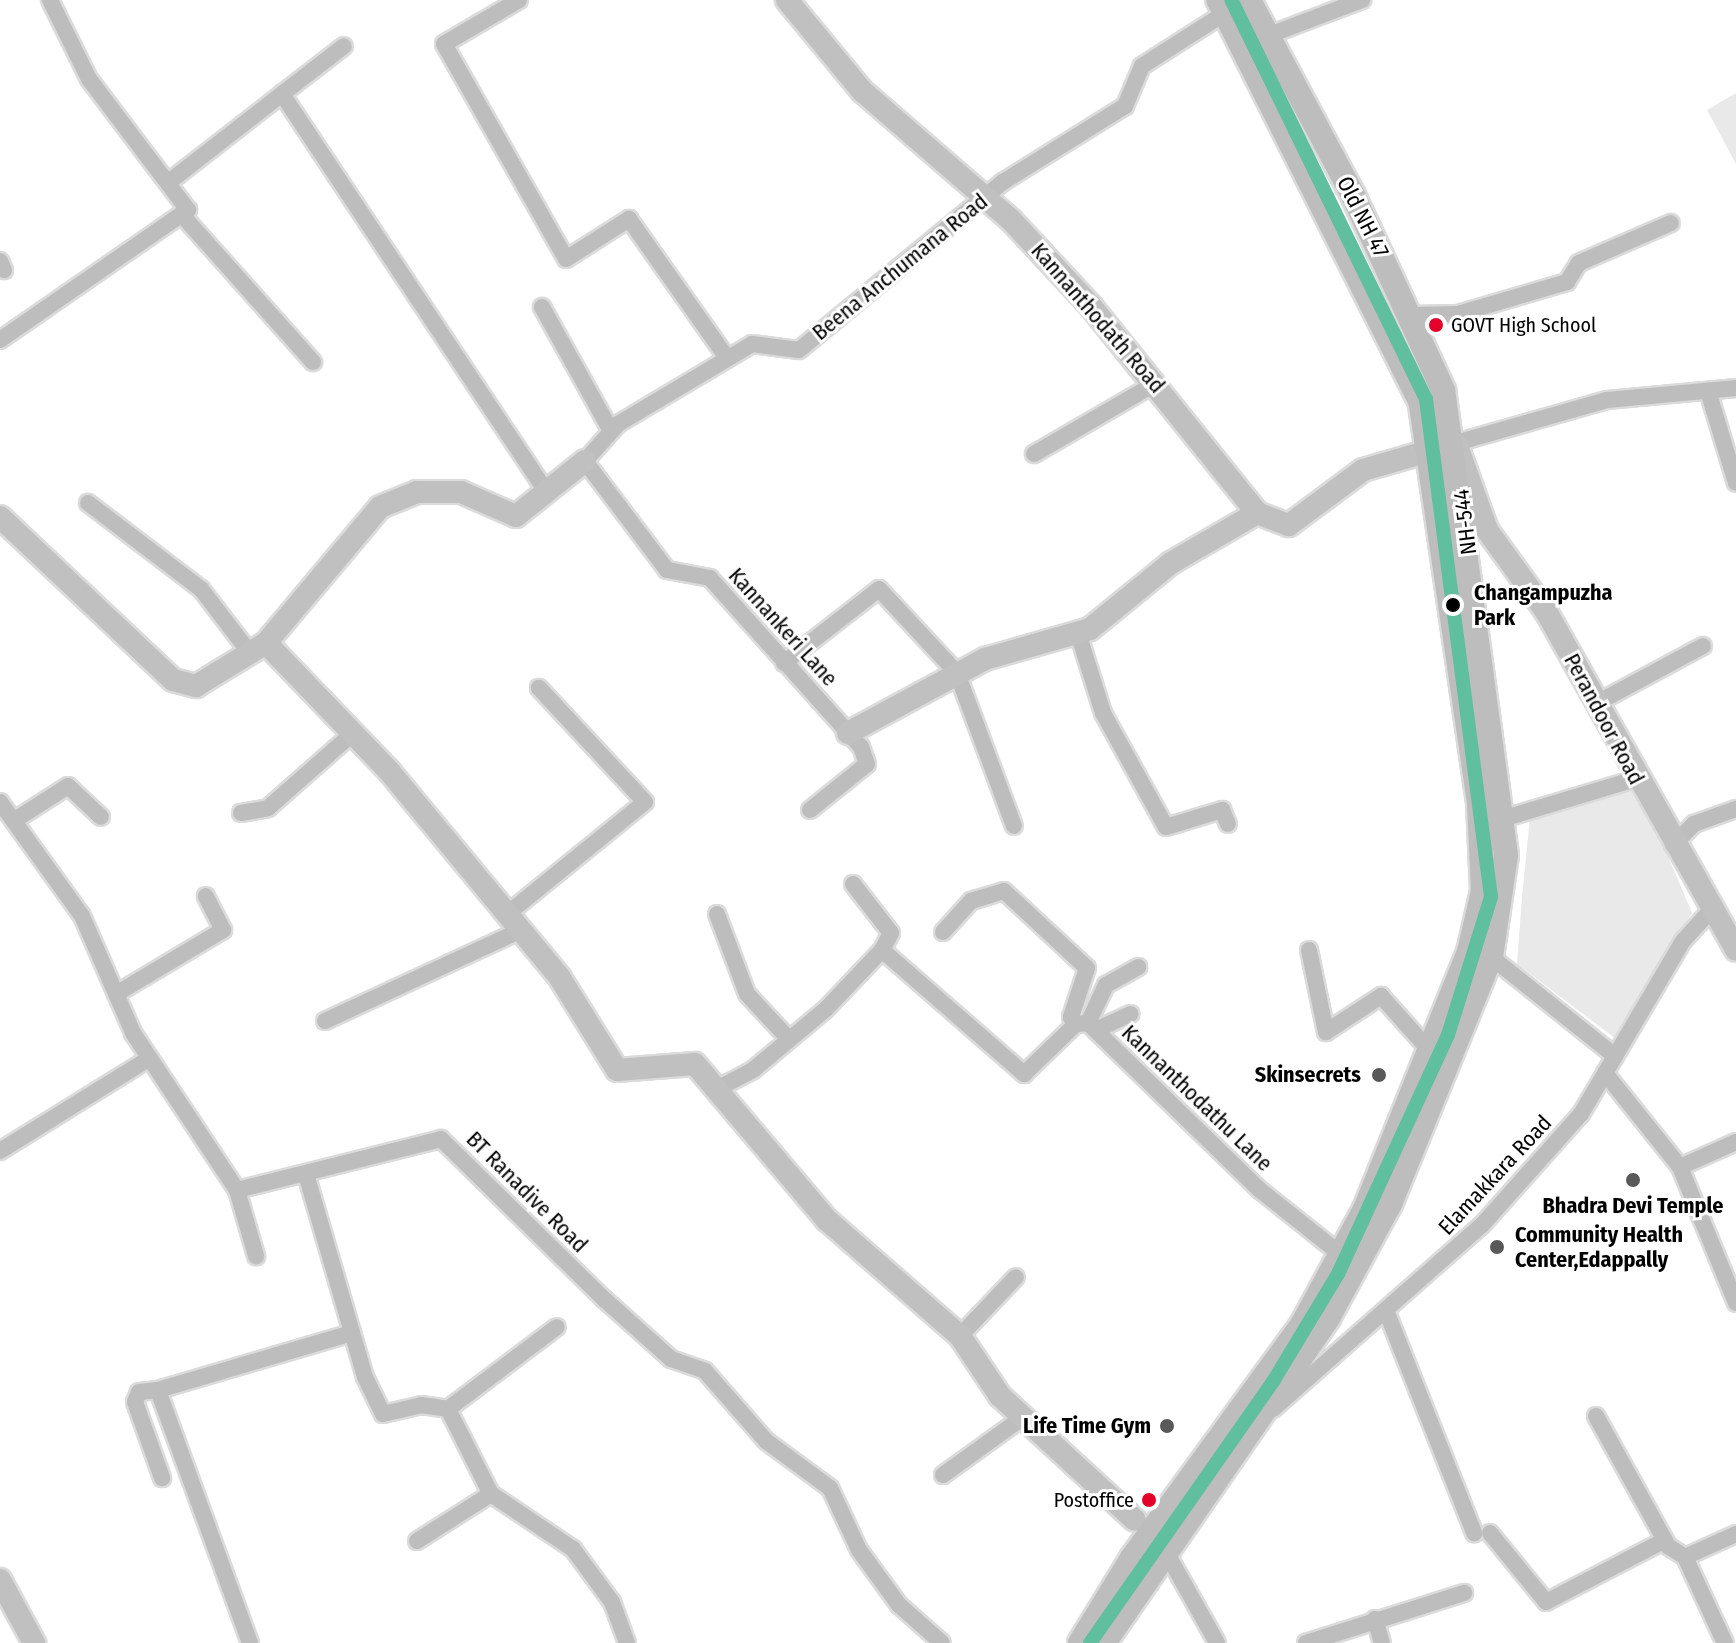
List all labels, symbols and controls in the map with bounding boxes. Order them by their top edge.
street label: Old NH 47 [1331,172,1395,262]
street label: Beena Anchumana Road [807,188,993,346]
street label: Kannanthodath Road [1026,238,1170,398]
place label: GOVT High School [1451,313,1596,337]
marker: GOVT High School [1428,317,1444,333]
street label: NH-544 [1448,488,1482,556]
street label: Kannankeri Lane [723,562,843,692]
place label: Changampuzha Park [1474,579,1612,630]
marker: Changampuzha Park [1439,591,1467,619]
street label: Perandoor Road [1558,649,1650,789]
street label: Kannanthodathu Lane [1116,1019,1278,1177]
place label: Skinsecrets [1255,1062,1361,1088]
marker: Skinsecrets [1368,1064,1390,1086]
street label: Elamakkara Road [1433,1110,1557,1240]
street label: BT Ranadive Road [461,1126,593,1258]
marker: Bhadra Devi Temple [1624,1171,1642,1189]
place label: Bhadra Devi Temple [1543,1193,1723,1219]
place label: Community Health Center,Edappally [1515,1221,1683,1272]
marker: Community Health Center,Edappally [1486,1236,1508,1258]
place label: Life Time Gym [1023,1413,1151,1439]
marker: Life Time Gym [1158,1417,1176,1435]
place label: Postoffice [1054,1488,1134,1512]
marker: Postoffice [1141,1492,1157,1508]

